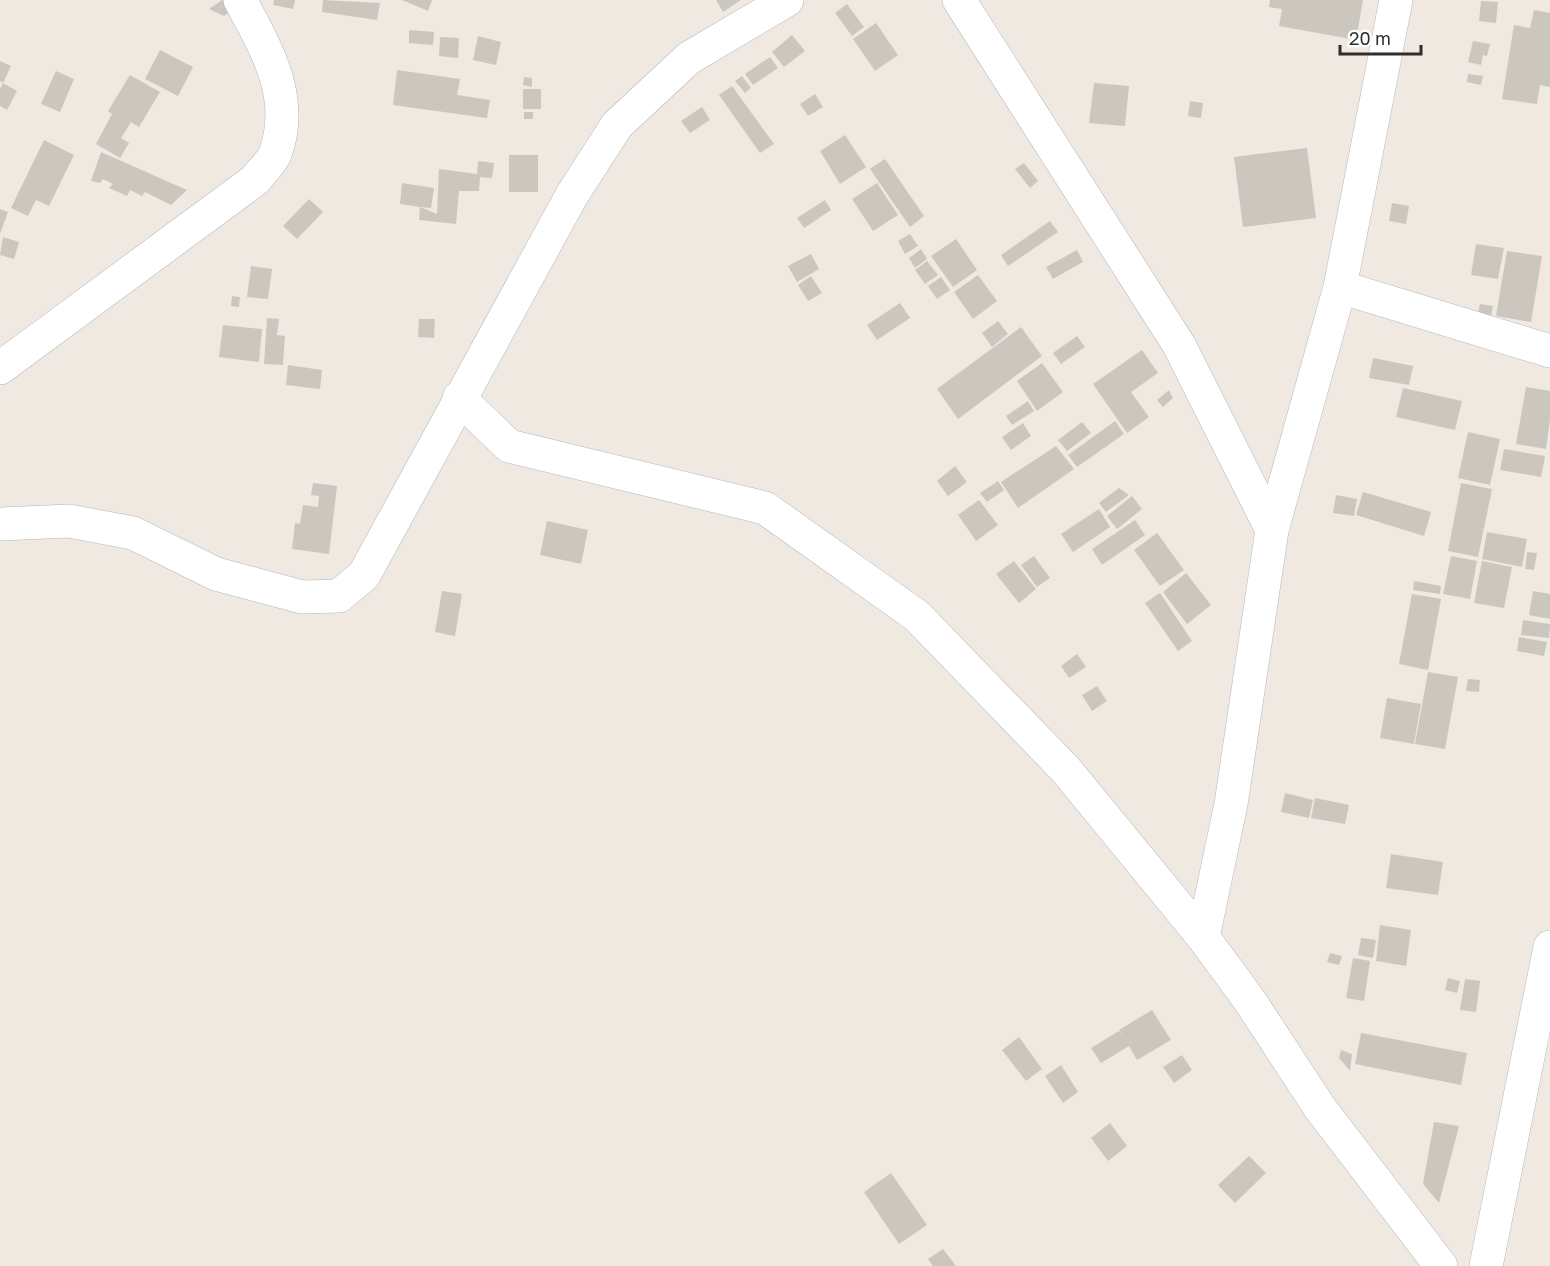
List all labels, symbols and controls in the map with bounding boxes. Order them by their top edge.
scale bar [1340,18,1421,56]
text: 20 m [1349,27,1391,49]

